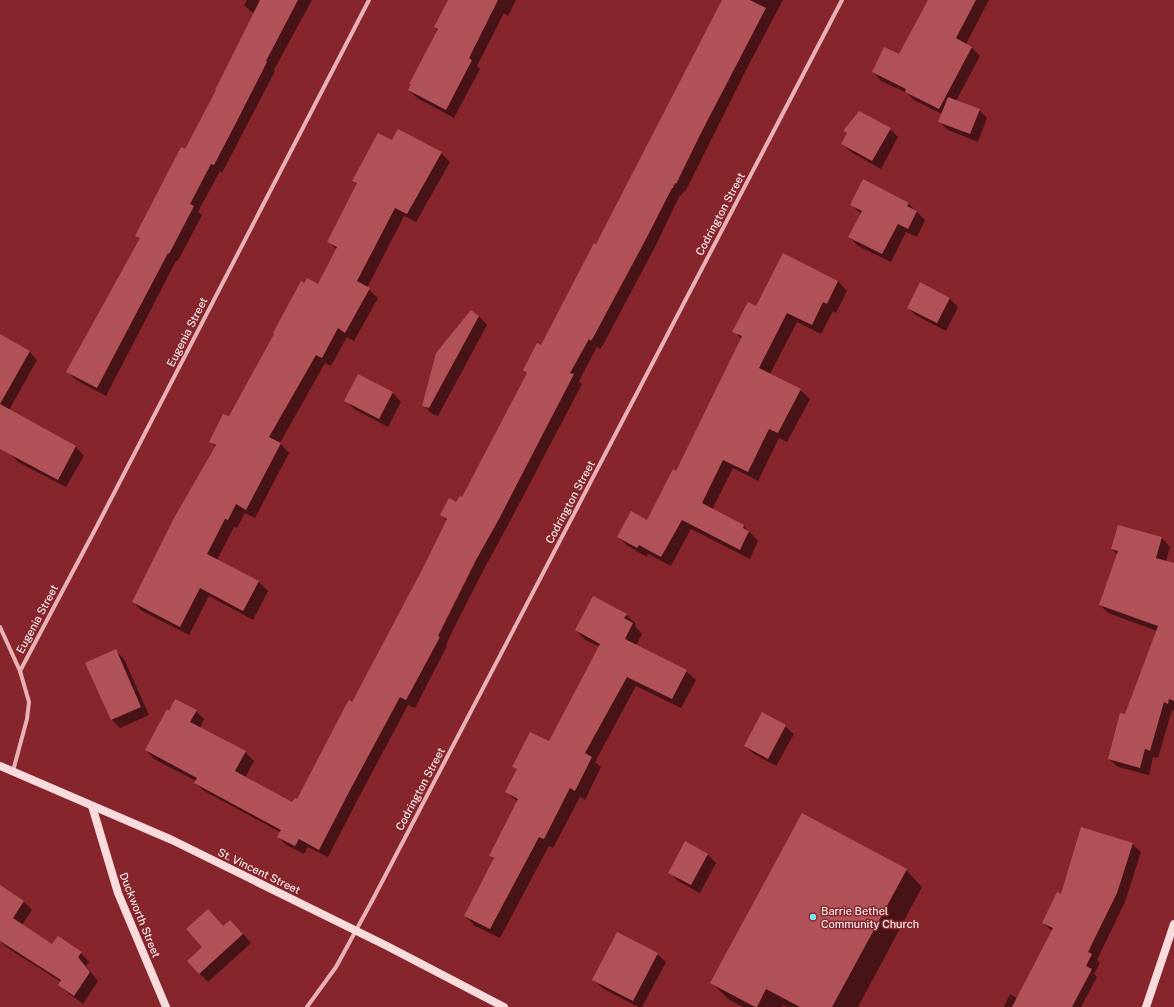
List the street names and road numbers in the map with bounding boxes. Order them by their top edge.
street label: Codrington Street [693,170,747,258]
street label: Eugenia Street [164,295,210,369]
street label: Codrington Street [543,458,597,546]
street label: Eugenia Street [14,583,60,655]
street label: Codrington Street [393,745,447,833]
street label: St. Vincent Street [216,846,302,896]
street label: Duckworth Street [117,871,163,959]

